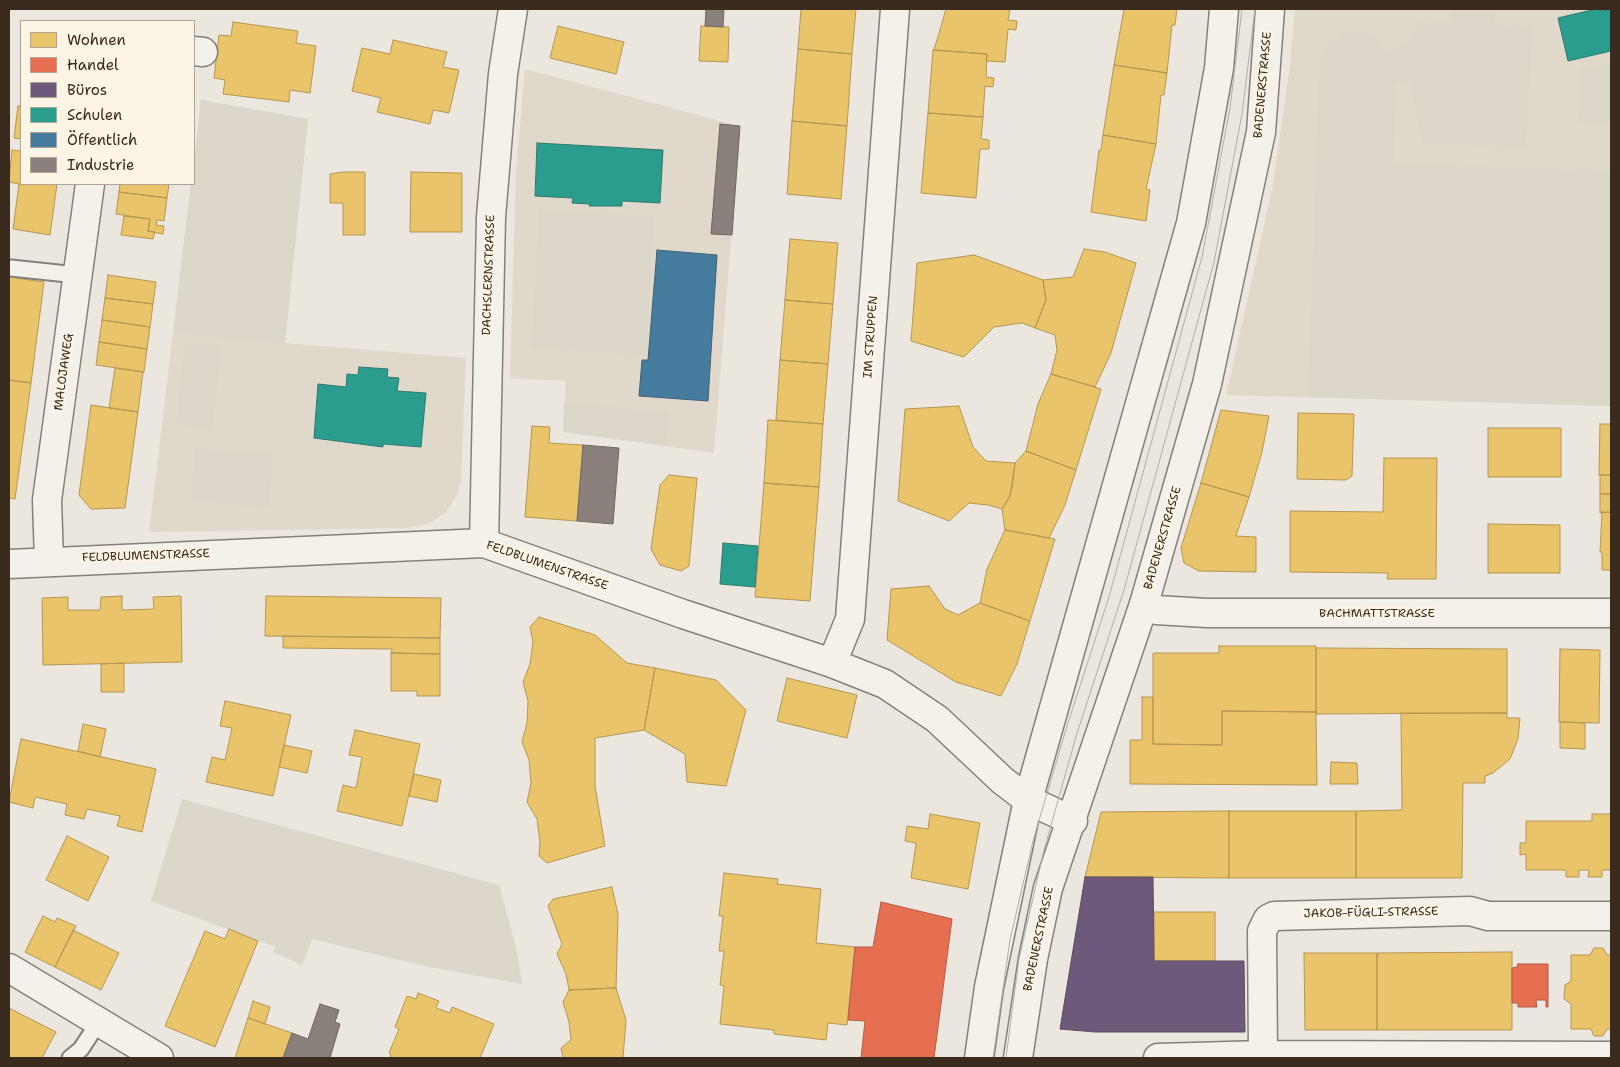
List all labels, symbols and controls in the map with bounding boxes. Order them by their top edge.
legend [20,20,195,185]
text: Wohnen [67,30,126,50]
street label: BADENERSTRASSE [1251,31,1275,139]
text: Handel [67,55,119,75]
text: Büros [67,80,107,100]
text: Schulen [67,105,122,125]
text: Öffentlich [67,130,137,150]
text: Industrie [67,155,134,175]
street label: DACHSLERNSTRASSE [480,214,498,336]
street label: IM STRUPPEN [861,295,881,379]
street label: MALOJAWEG [51,332,77,412]
street label: BADENERSTRASSE [1141,485,1185,591]
street label: FELDBLUMENSTRASSE [484,538,610,594]
street label: FELDBLUMENSTRASSE [82,547,210,565]
street label: BACHMATTSTRASSE [1319,607,1435,621]
street label: BADENERSTRASSE [1021,885,1057,993]
street label: JAKOB-FÜGLI-STRASSE [1303,905,1439,921]

